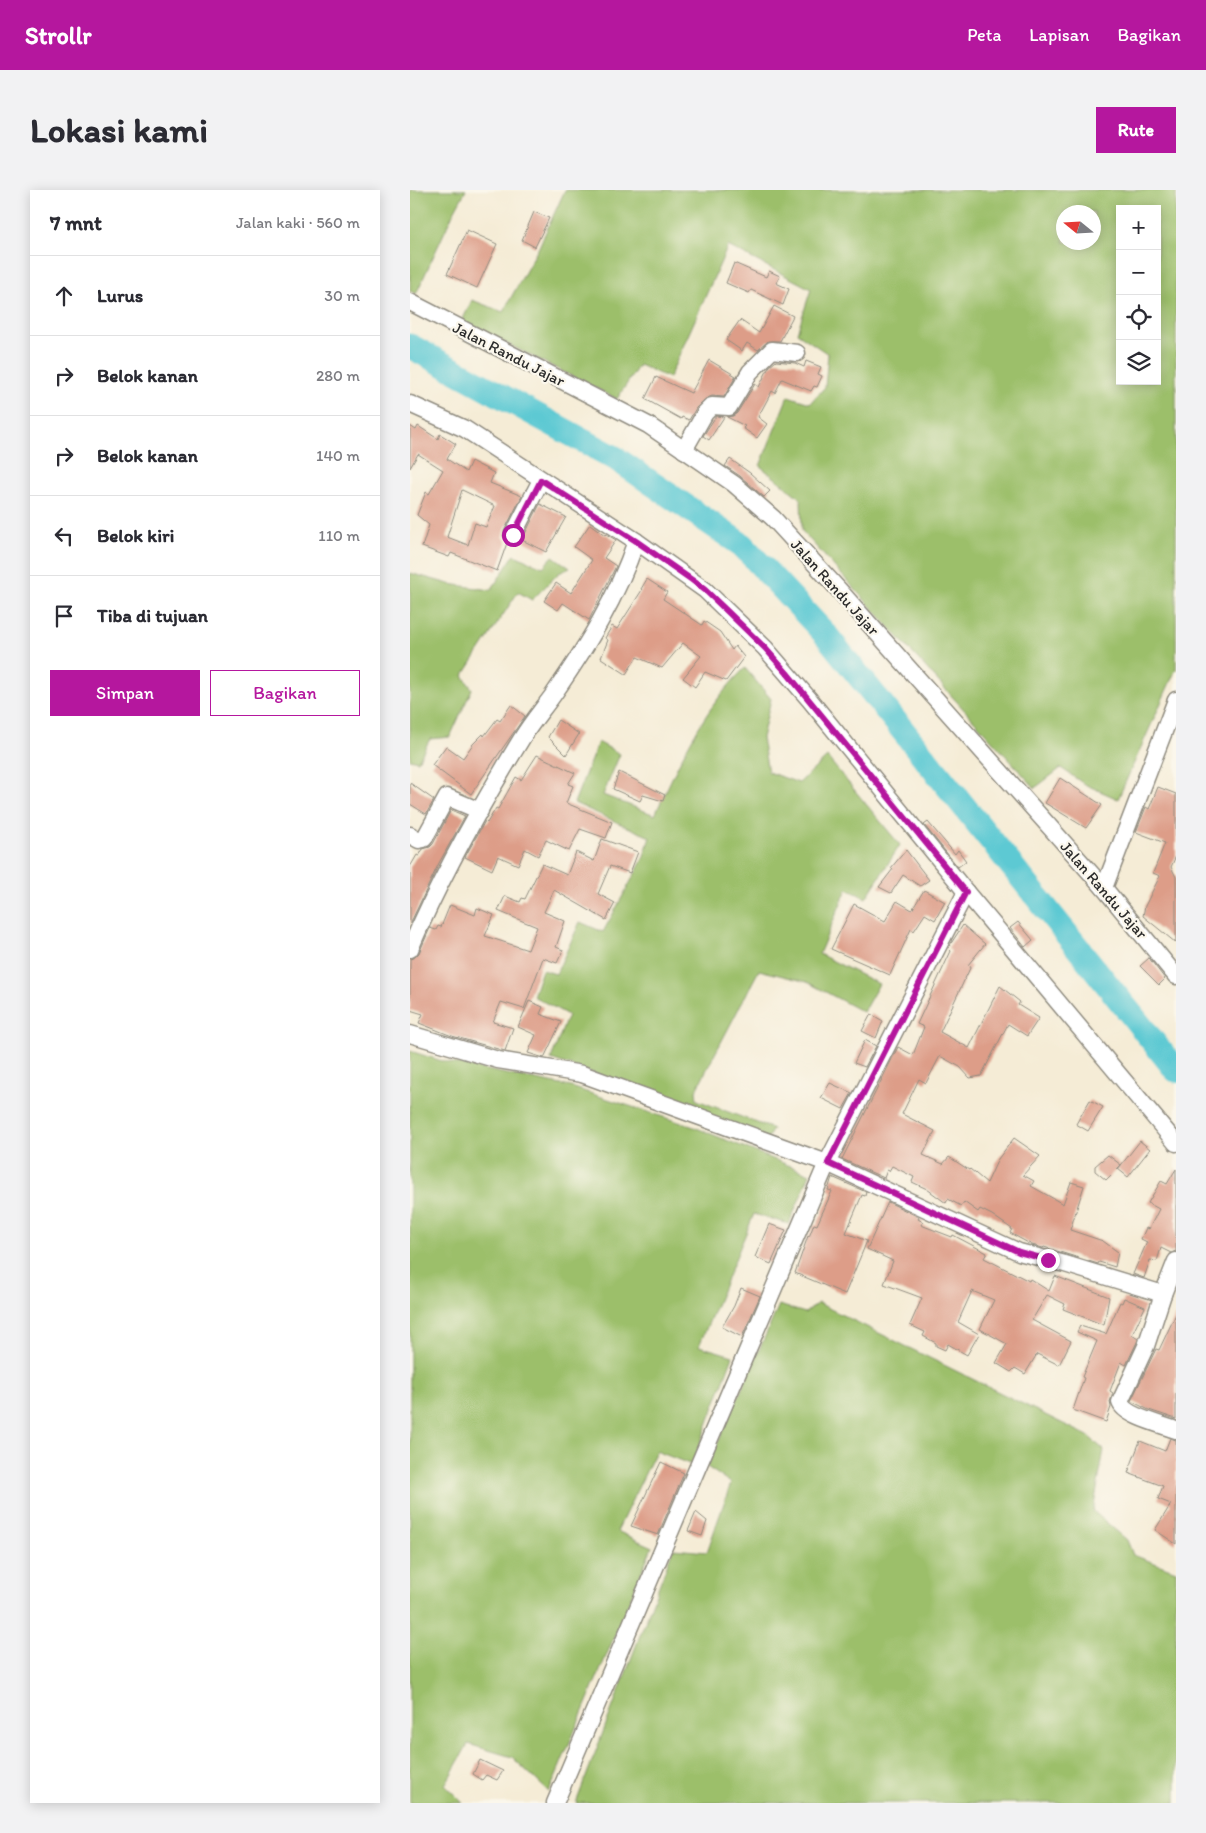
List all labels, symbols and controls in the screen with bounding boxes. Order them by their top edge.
text: Strollr [25,21,91,50]
text: Peta [967,24,1001,46]
text: Lapisan [1029,24,1089,46]
text: Bagikan [1117,24,1181,46]
button: Rute [1096,107,1176,153]
text: Lokasi kami [30,109,208,151]
north arrow [1056,205,1101,250]
map controls [1116,205,1161,385]
button: + [1116,205,1161,250]
text: 7 mnt [50,210,102,235]
text: Jalan kaki · 560 m [236,213,360,232]
button: − [1116,250,1161,295]
icon: ahead [50,282,78,310]
text: Lurus [97,284,143,307]
text: 30 m [324,286,360,305]
button: locate [1116,295,1161,340]
street label: Jalan Randu Jajar [450,318,569,391]
button: layers [1116,340,1161,385]
icon: right [50,362,78,390]
text: Belok kanan [97,364,198,387]
text: 280 m [316,366,360,385]
icon: right [50,442,78,470]
text: Belok kanan [97,444,198,467]
text: 140 m [316,446,360,465]
icon: left [50,522,78,550]
text: Belok kiri [97,524,174,547]
route start [502,524,525,547]
text: 110 m [318,526,360,545]
street label: Jalan Randu Jajar [787,535,884,640]
icon: arrive [50,602,78,630]
text: Tiba di tujuan [97,604,208,627]
button: Simpan [50,670,200,716]
button: Bagikan [210,670,360,716]
street label: Jalan Randu Jajar [1056,837,1152,943]
route end [1037,1249,1060,1272]

